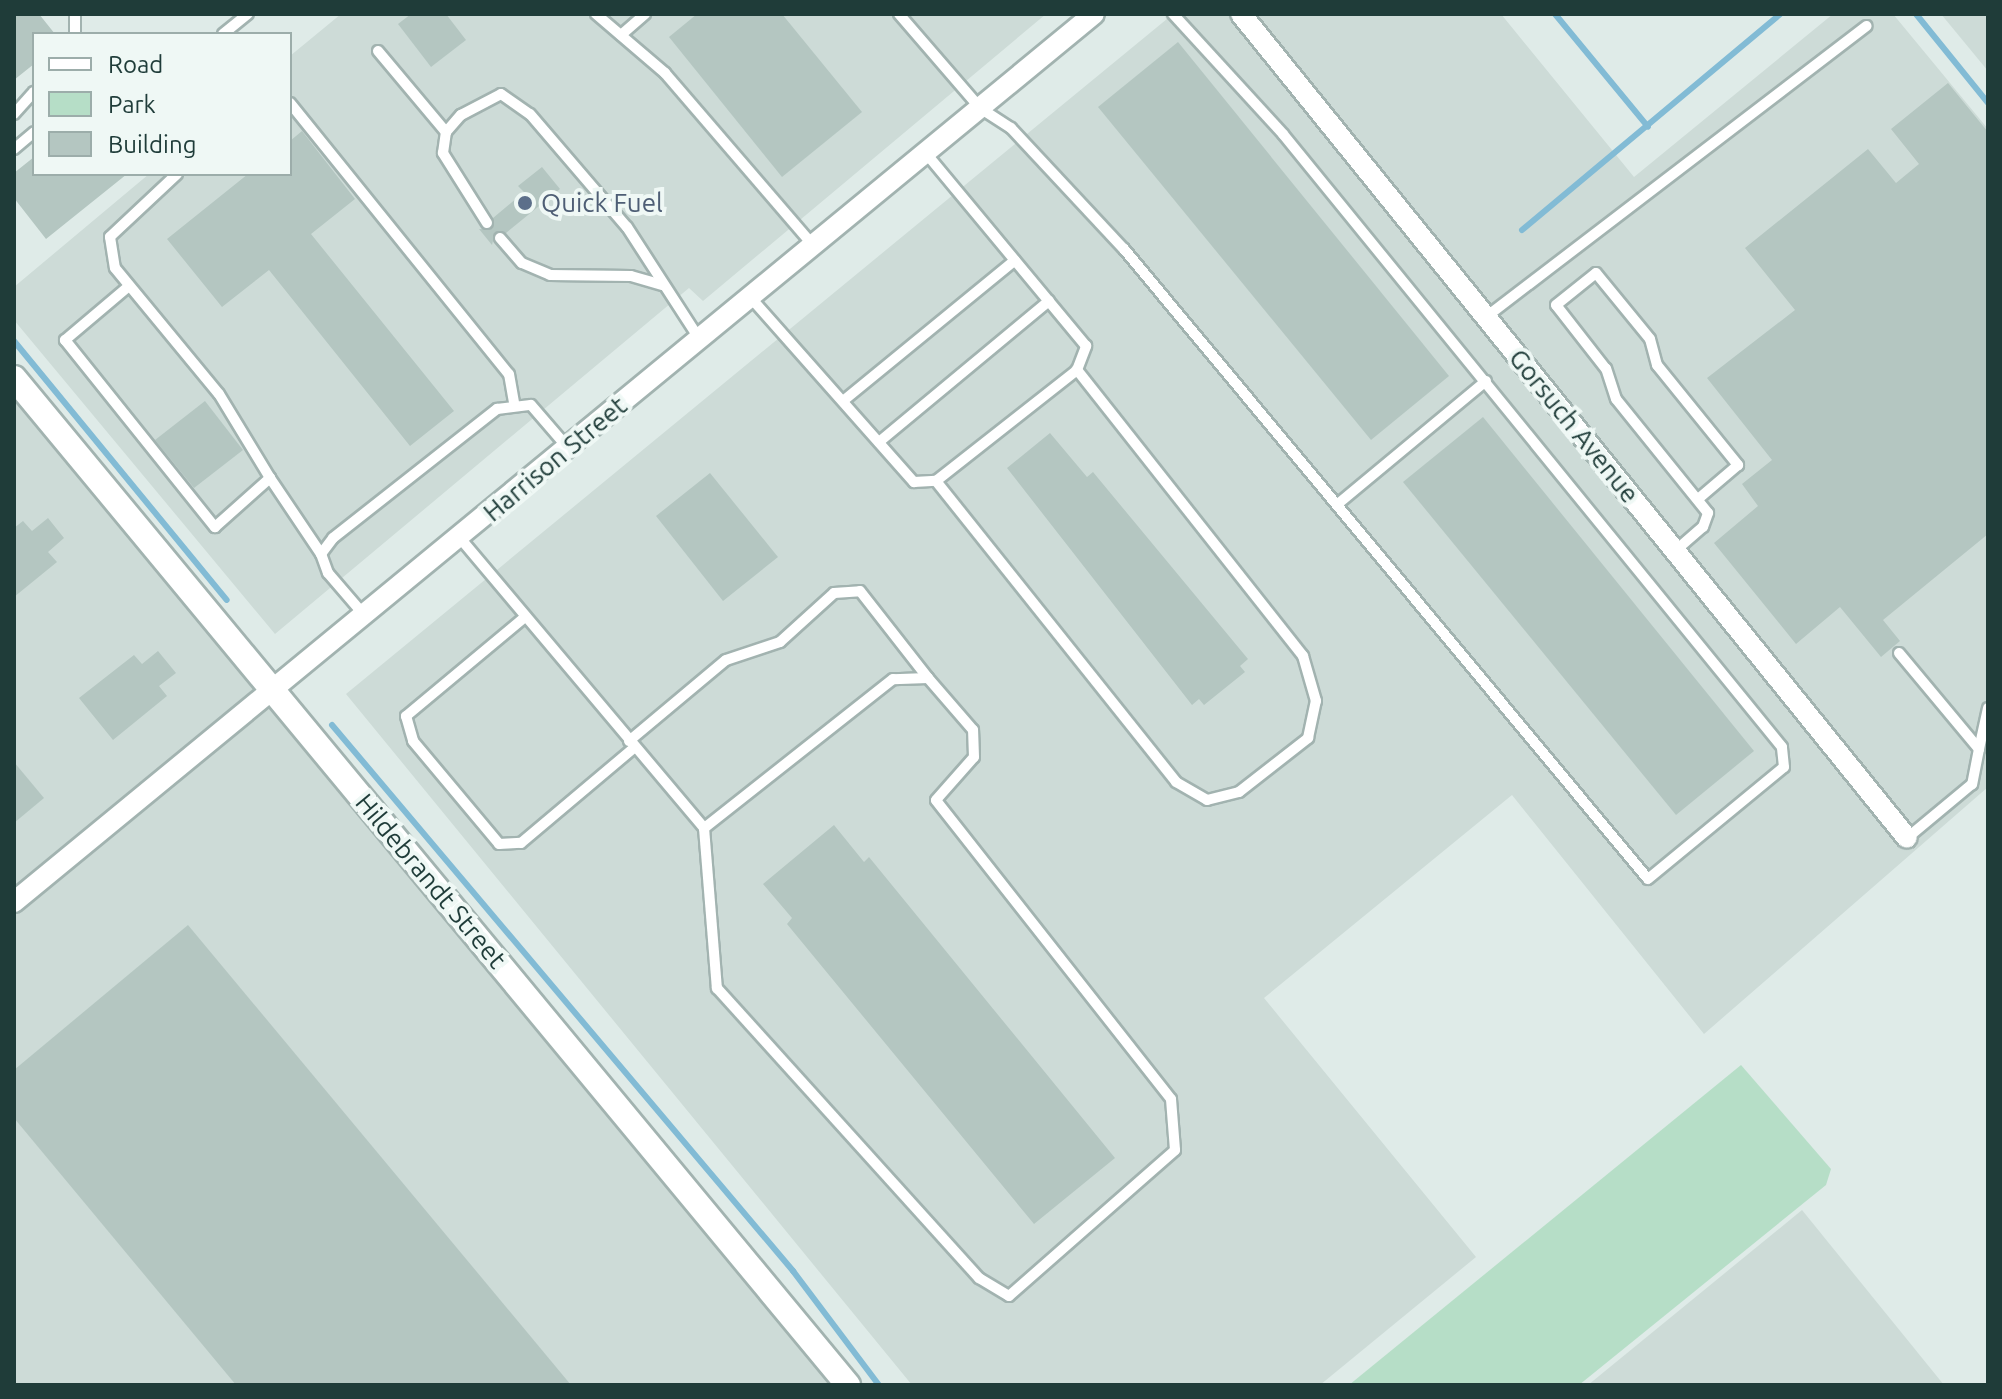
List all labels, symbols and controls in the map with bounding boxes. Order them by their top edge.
legend [32,32,292,176]
text: Road [108,51,163,78]
text: Park [108,91,156,118]
text: Building [108,131,196,158]
place label: Quick Fuel [541,187,663,219]
marker: Quick Fuel [516,194,534,212]
street label: Gorsuch Avenue [1502,343,1646,509]
street label: Harrison Street [477,390,633,528]
street label: Hildebrandt Street [349,787,513,975]

